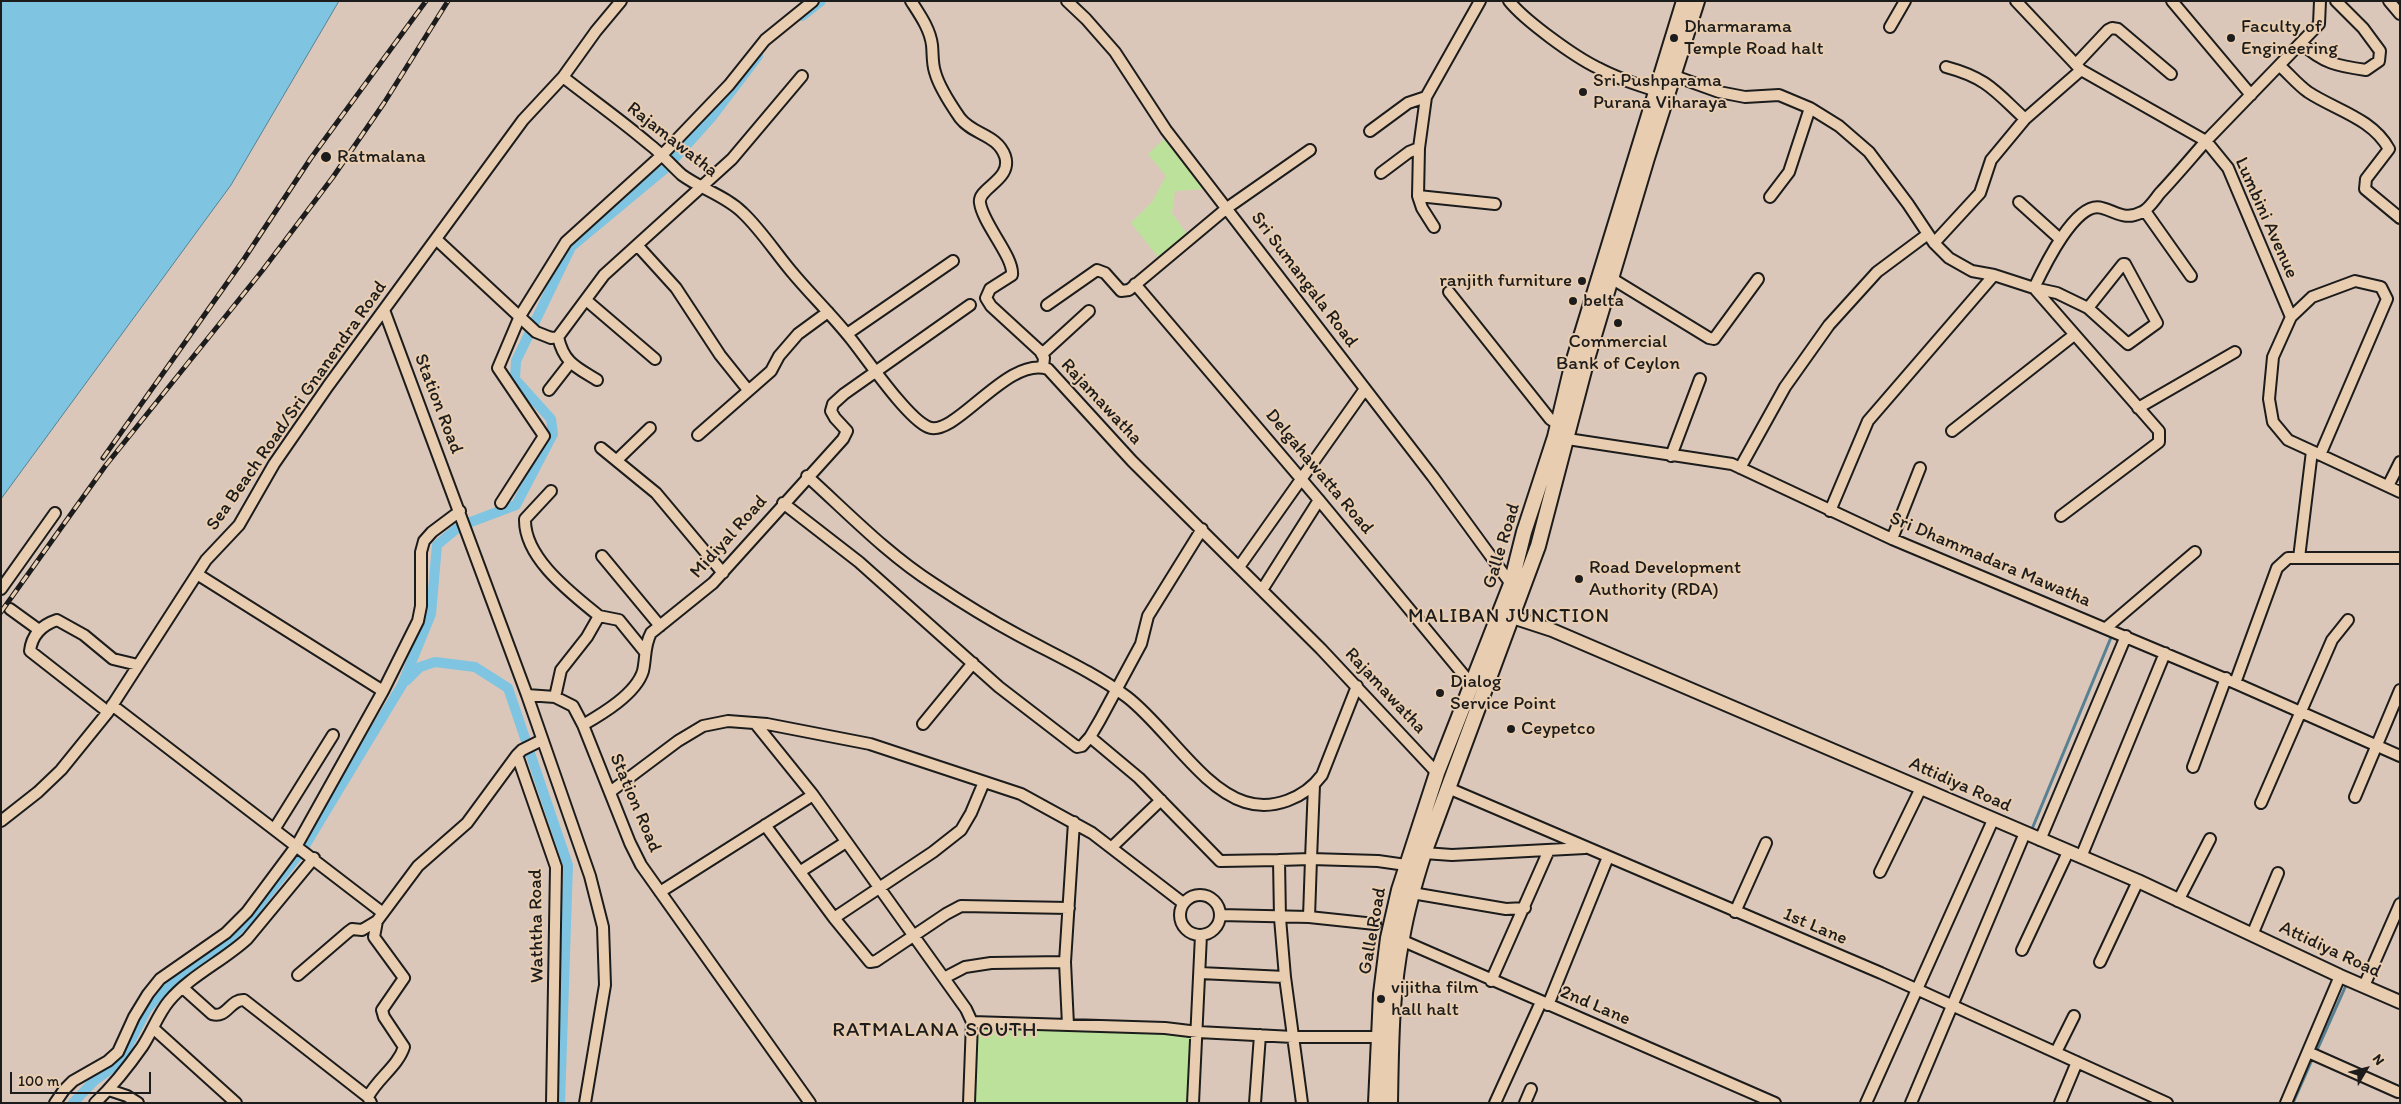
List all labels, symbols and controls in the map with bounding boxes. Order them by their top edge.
place label: Dharmarama Temple Road halt [1684,16,1824,60]
place label: Faculty of Engineering [2241,16,2338,60]
marker: Dharmarama Temple Road halt [1668,32,1680,44]
marker: Faculty of Engineering [2225,32,2237,44]
place label: Sri Pushparama Purana Viharaya [1593,70,1727,114]
marker: Sri Pushparama Purana Viharaya [1577,86,1589,98]
street label: Rajamawatha [622,97,722,183]
place label: Ratmalana [337,146,426,168]
marker: Ratmalana [319,150,333,164]
street label: Lumbini Avenue [2229,154,2303,282]
street label: Sri Sumangala Road [1246,208,1362,352]
place label: ranjith furniture [1439,270,1572,292]
marker: ranjith furniture [1576,275,1588,287]
street label: Sea Beach Road/Sri Gnanendra Road [202,277,392,535]
place label: belta [1583,290,1624,312]
marker: belta [1567,295,1579,307]
marker: Commercial Bank of Ceylon [1612,317,1624,329]
place label: Commercial Bank of Ceylon [1556,331,1680,375]
street label: Station Road [408,351,468,457]
street label: Rajamawatha [1055,354,1147,450]
street label: Delgahawatta Road [1260,405,1378,539]
street label: Midiyal Road [686,491,772,583]
street label: Galle Road [1478,501,1526,591]
street label: Sri Dhammadara Mawatha [1886,507,2094,613]
place label: Road Development Authority (RDA) [1589,557,1741,601]
marker: Road Development Authority (RDA) [1573,573,1585,585]
district label: MALIBAN JUNCTION [1408,605,1610,629]
street label: Rajamawatha [1339,643,1431,739]
place label: Dialog Service Point [1450,671,1556,715]
marker: Dialog Service Point [1434,687,1446,699]
place label: Ceypetco [1521,718,1595,740]
marker: Ceypetco [1505,723,1517,735]
street label: Station Road [604,750,666,856]
street label: Attidiya Road [1905,752,2015,818]
street label: Waththa Road [525,869,549,983]
street label: Galle Road [1354,886,1392,976]
street label: 1st Lane [1779,903,1851,951]
street label: Attidiya Road [2275,916,2385,984]
place label: vijitha film hall halt [1391,977,1478,1021]
street label: 2nd Lane [1556,981,1634,1031]
marker: vijitha film hall halt [1375,993,1387,1005]
district label: RATMALANA SOUTH [830,1018,1040,1044]
north arrow [2341,1044,2391,1094]
text: N [2369,1051,2388,1069]
scale bar [12,1062,154,1094]
text: 100 m [18,1072,59,1090]

